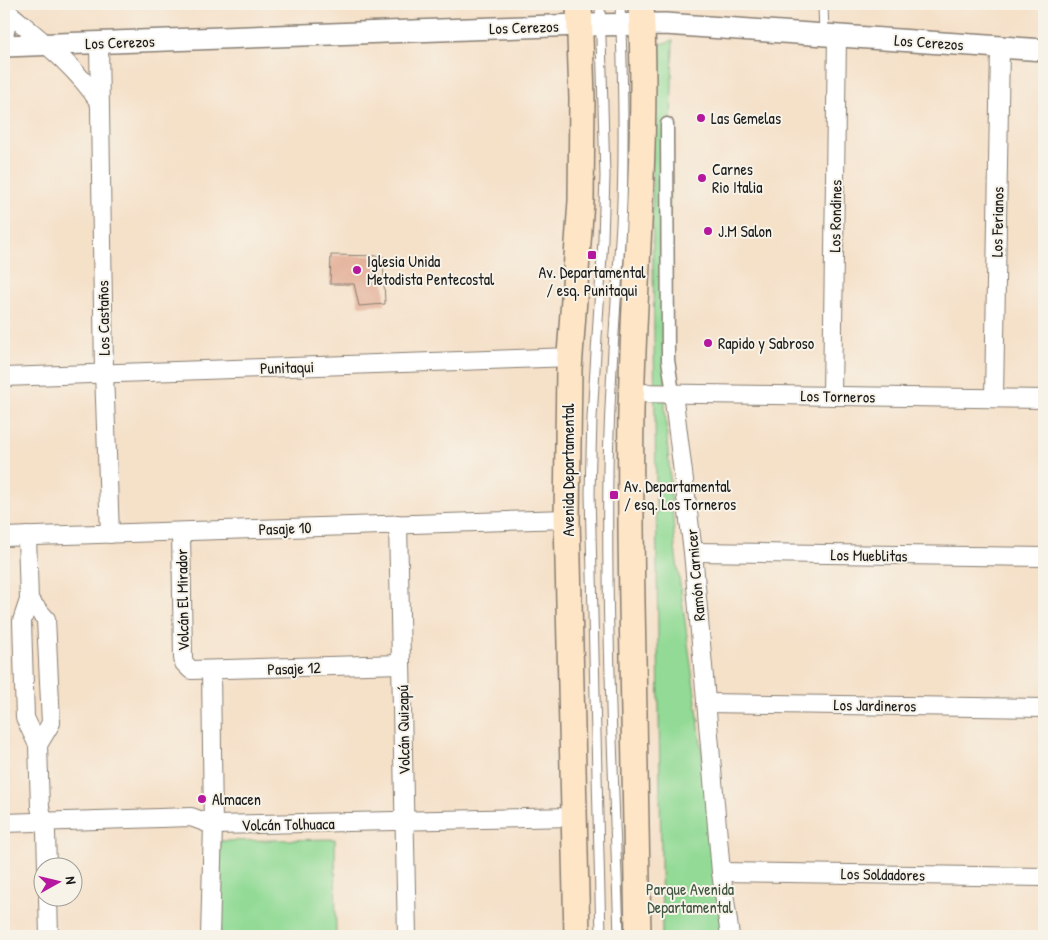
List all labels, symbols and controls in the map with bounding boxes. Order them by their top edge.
street label: Los Cerezos [489,15,559,39]
street label: Los Cerezos [894,29,964,55]
street label: Los Cerezos [85,30,155,54]
place label: Las Gemelas [711,107,781,129]
marker: Las Gemelas [695,112,707,124]
place label: Carnes Rio Italia [712,158,763,198]
marker: Carnes Rio Italia [696,172,708,184]
street label: Los Rondines [823,179,847,253]
street label: Los Ferianos [985,187,1009,257]
place label: J.M Salon [718,220,772,242]
marker: J.M Salon [702,225,714,237]
marker: Av. Departamental / esq. Punitaqui [586,249,598,261]
place label: Iglesia Unida Metodista Pentecostal [367,250,495,290]
place label: Av. Departamental / esq. Punitaqui [539,261,646,301]
marker: Iglesia Unida Metodista Pentecostal [351,264,363,276]
street label: Los Castaños [91,280,115,356]
place label: Rapido y Sabroso [718,332,815,354]
marker: Rapido y Sabroso [702,337,714,349]
street label: Punitaqui [260,355,314,379]
street label: Los Torneros [800,384,876,408]
street label: Avenida Departamental [557,403,579,537]
place label: Av. Departamental / esq. Los Torneros [624,475,736,515]
marker: Av. Departamental / esq. Los Torneros [608,489,620,501]
street label: Pasaje 10 [258,516,312,540]
street label: Ramón Carnicer [680,528,710,622]
street label: Los Mueblitas [830,543,908,567]
street label: Volcán El Mirador [170,549,194,651]
street label: Pasaje 12 [267,656,322,680]
street label: Volcán Quizapú [391,684,415,775]
street label: Los Jardineros [833,693,917,717]
place label: Almacen [212,788,261,810]
marker: Almacen [196,793,208,805]
street label: Volcán Tolhuaca [241,812,335,836]
north arrow [32,858,82,908]
street label: Los Soldadores [841,862,925,886]
text: N [61,875,81,886]
park label: Parque Avenida Departamental [646,878,734,918]

